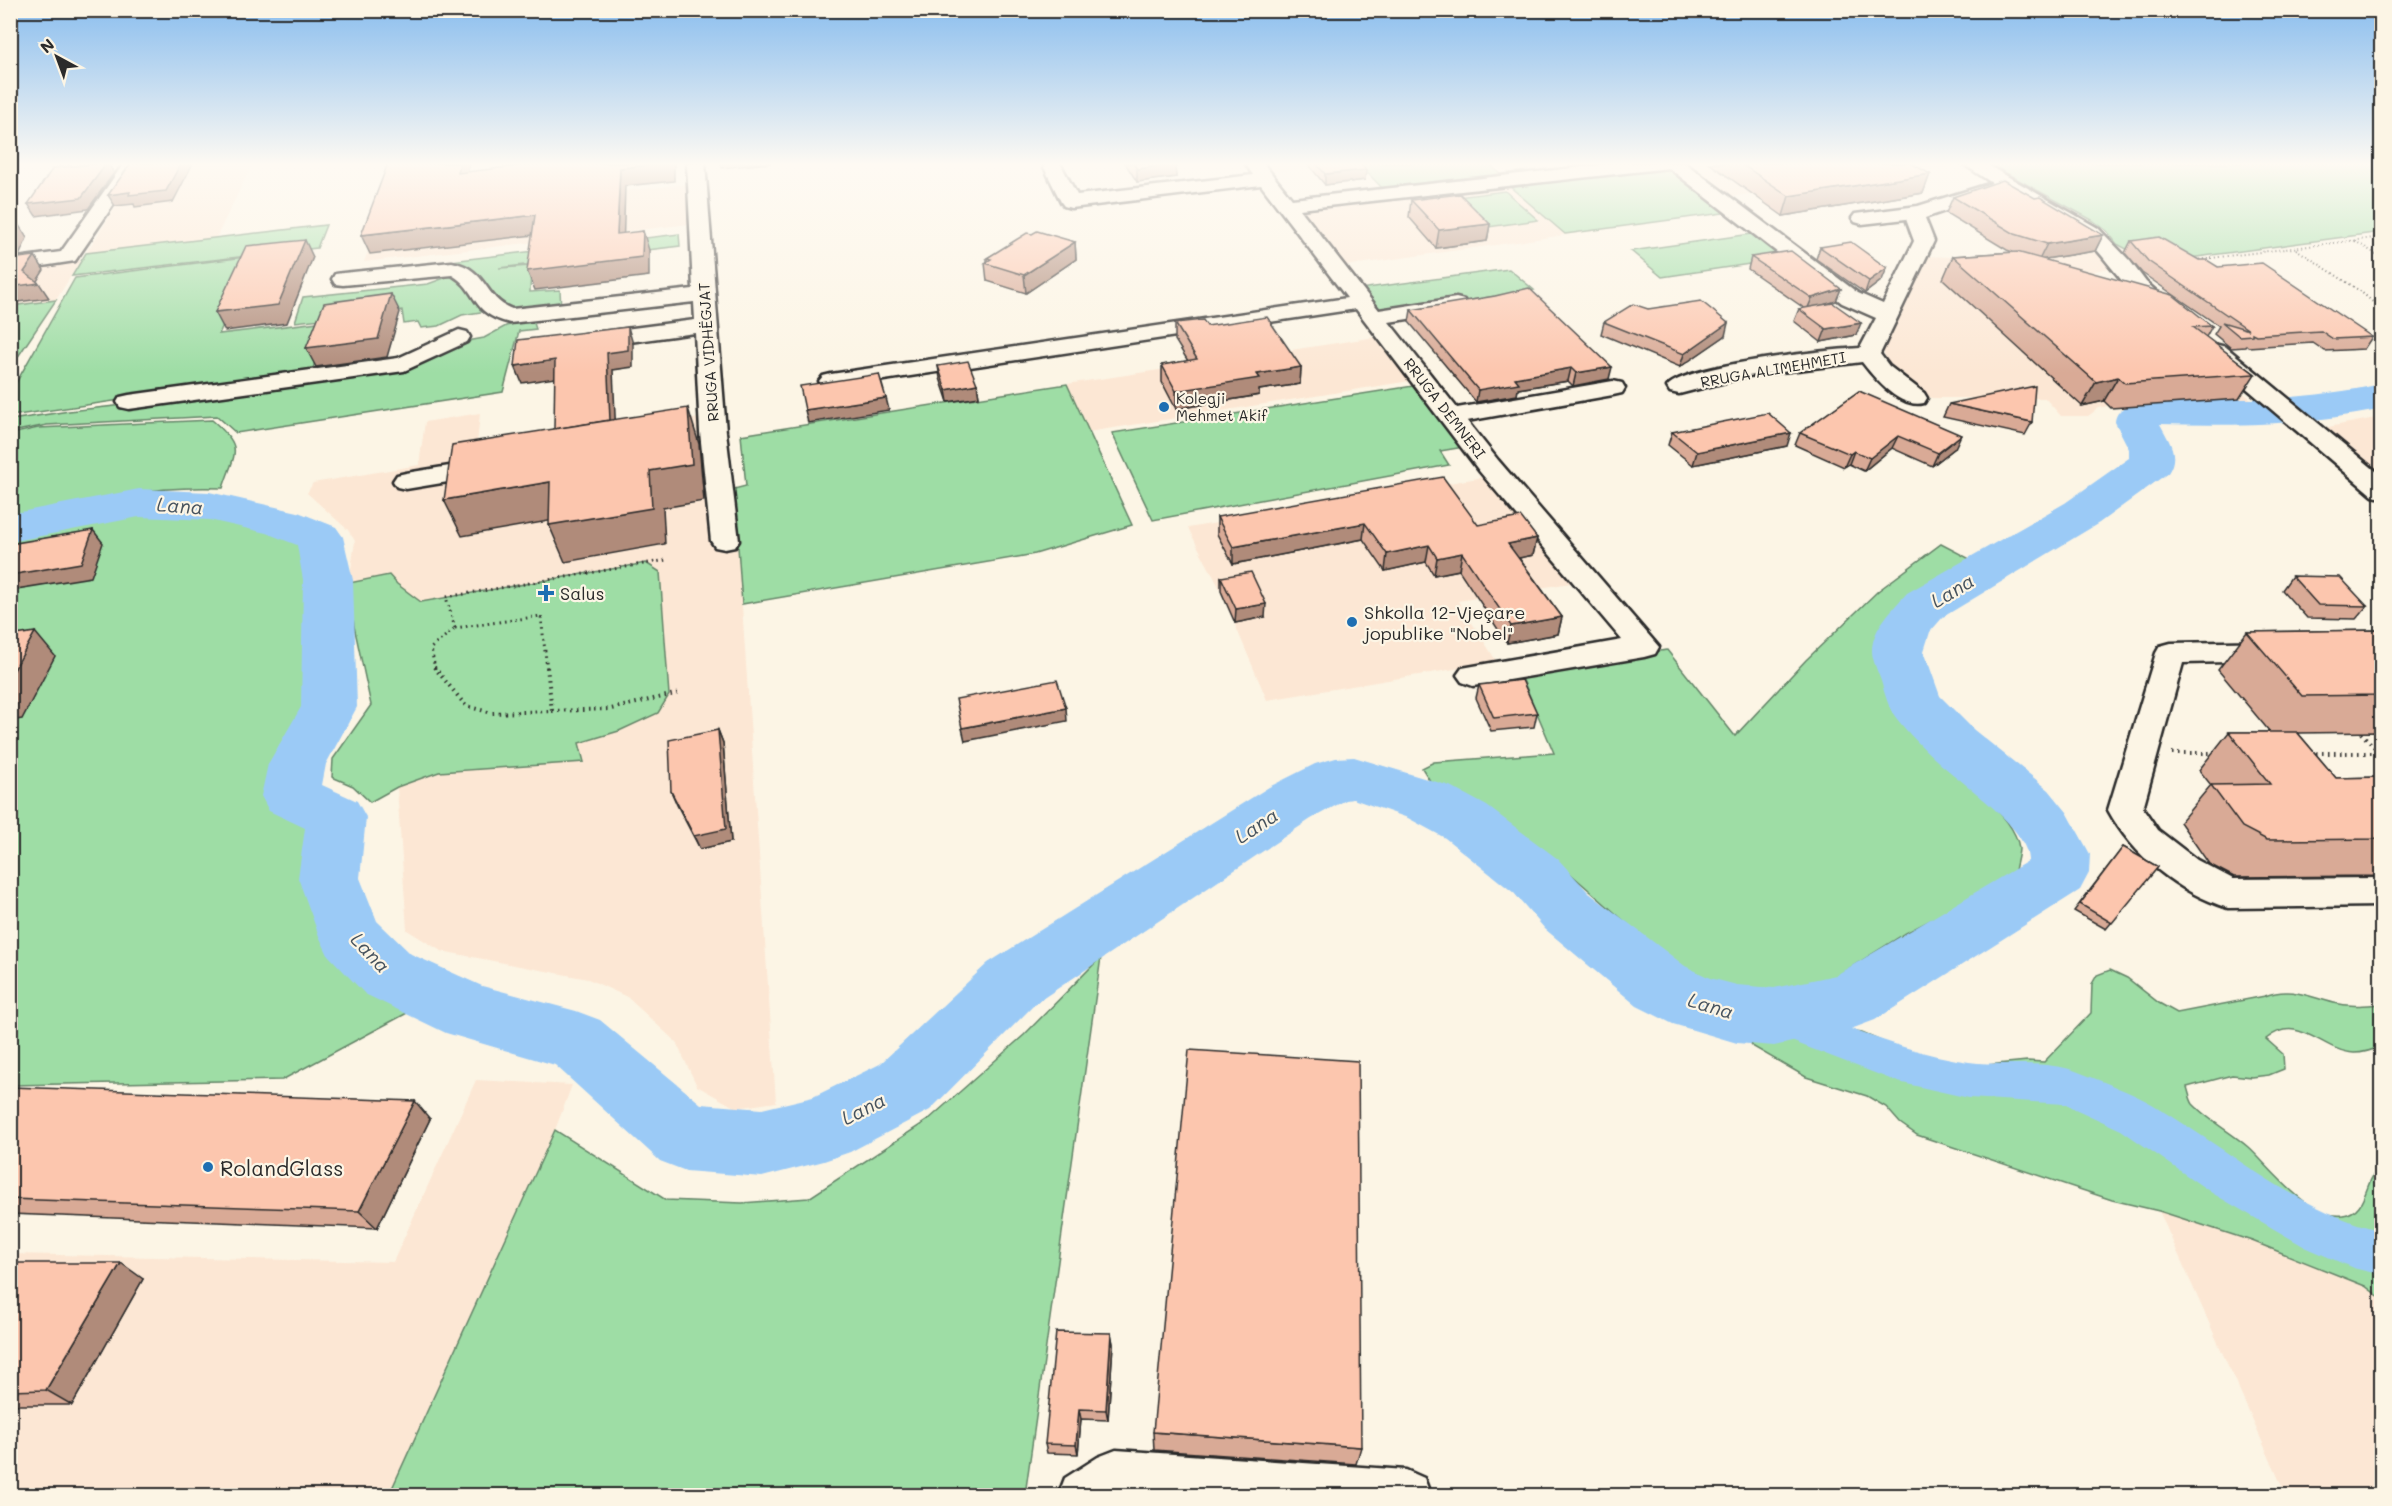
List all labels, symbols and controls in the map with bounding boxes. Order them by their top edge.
north arrow [27,27,87,87]
text: N [35,33,58,57]
street label: RRUGA VIDHËGJAT [693,282,723,422]
street label: RRUGA ALIMEHMETI [1699,346,1848,392]
street label: RRUGA DEMNERI [1399,354,1491,463]
place label: Kolegji Mehmet Akif [1176,388,1268,425]
marker: Kolegji Mehmet Akif [1157,400,1171,414]
water label: Lana [156,490,204,520]
water label: Lana [1925,567,1979,613]
place label: Salus [560,581,604,605]
marker: Salus [537,584,555,602]
place label: Shkolla 12-Vjeçare jopublike "Nobel" [1362,600,1526,645]
marker: Shkolla 12-Vjeçare jopublike "Nobel" [1345,615,1359,629]
water label: Lana [1229,801,1283,849]
water label: Lana [346,926,396,978]
water label: Lana [1685,986,1737,1024]
water label: Lana [836,1086,890,1130]
place label: RolandGlass [220,1154,344,1181]
marker: RolandGlass [201,1160,215,1174]

